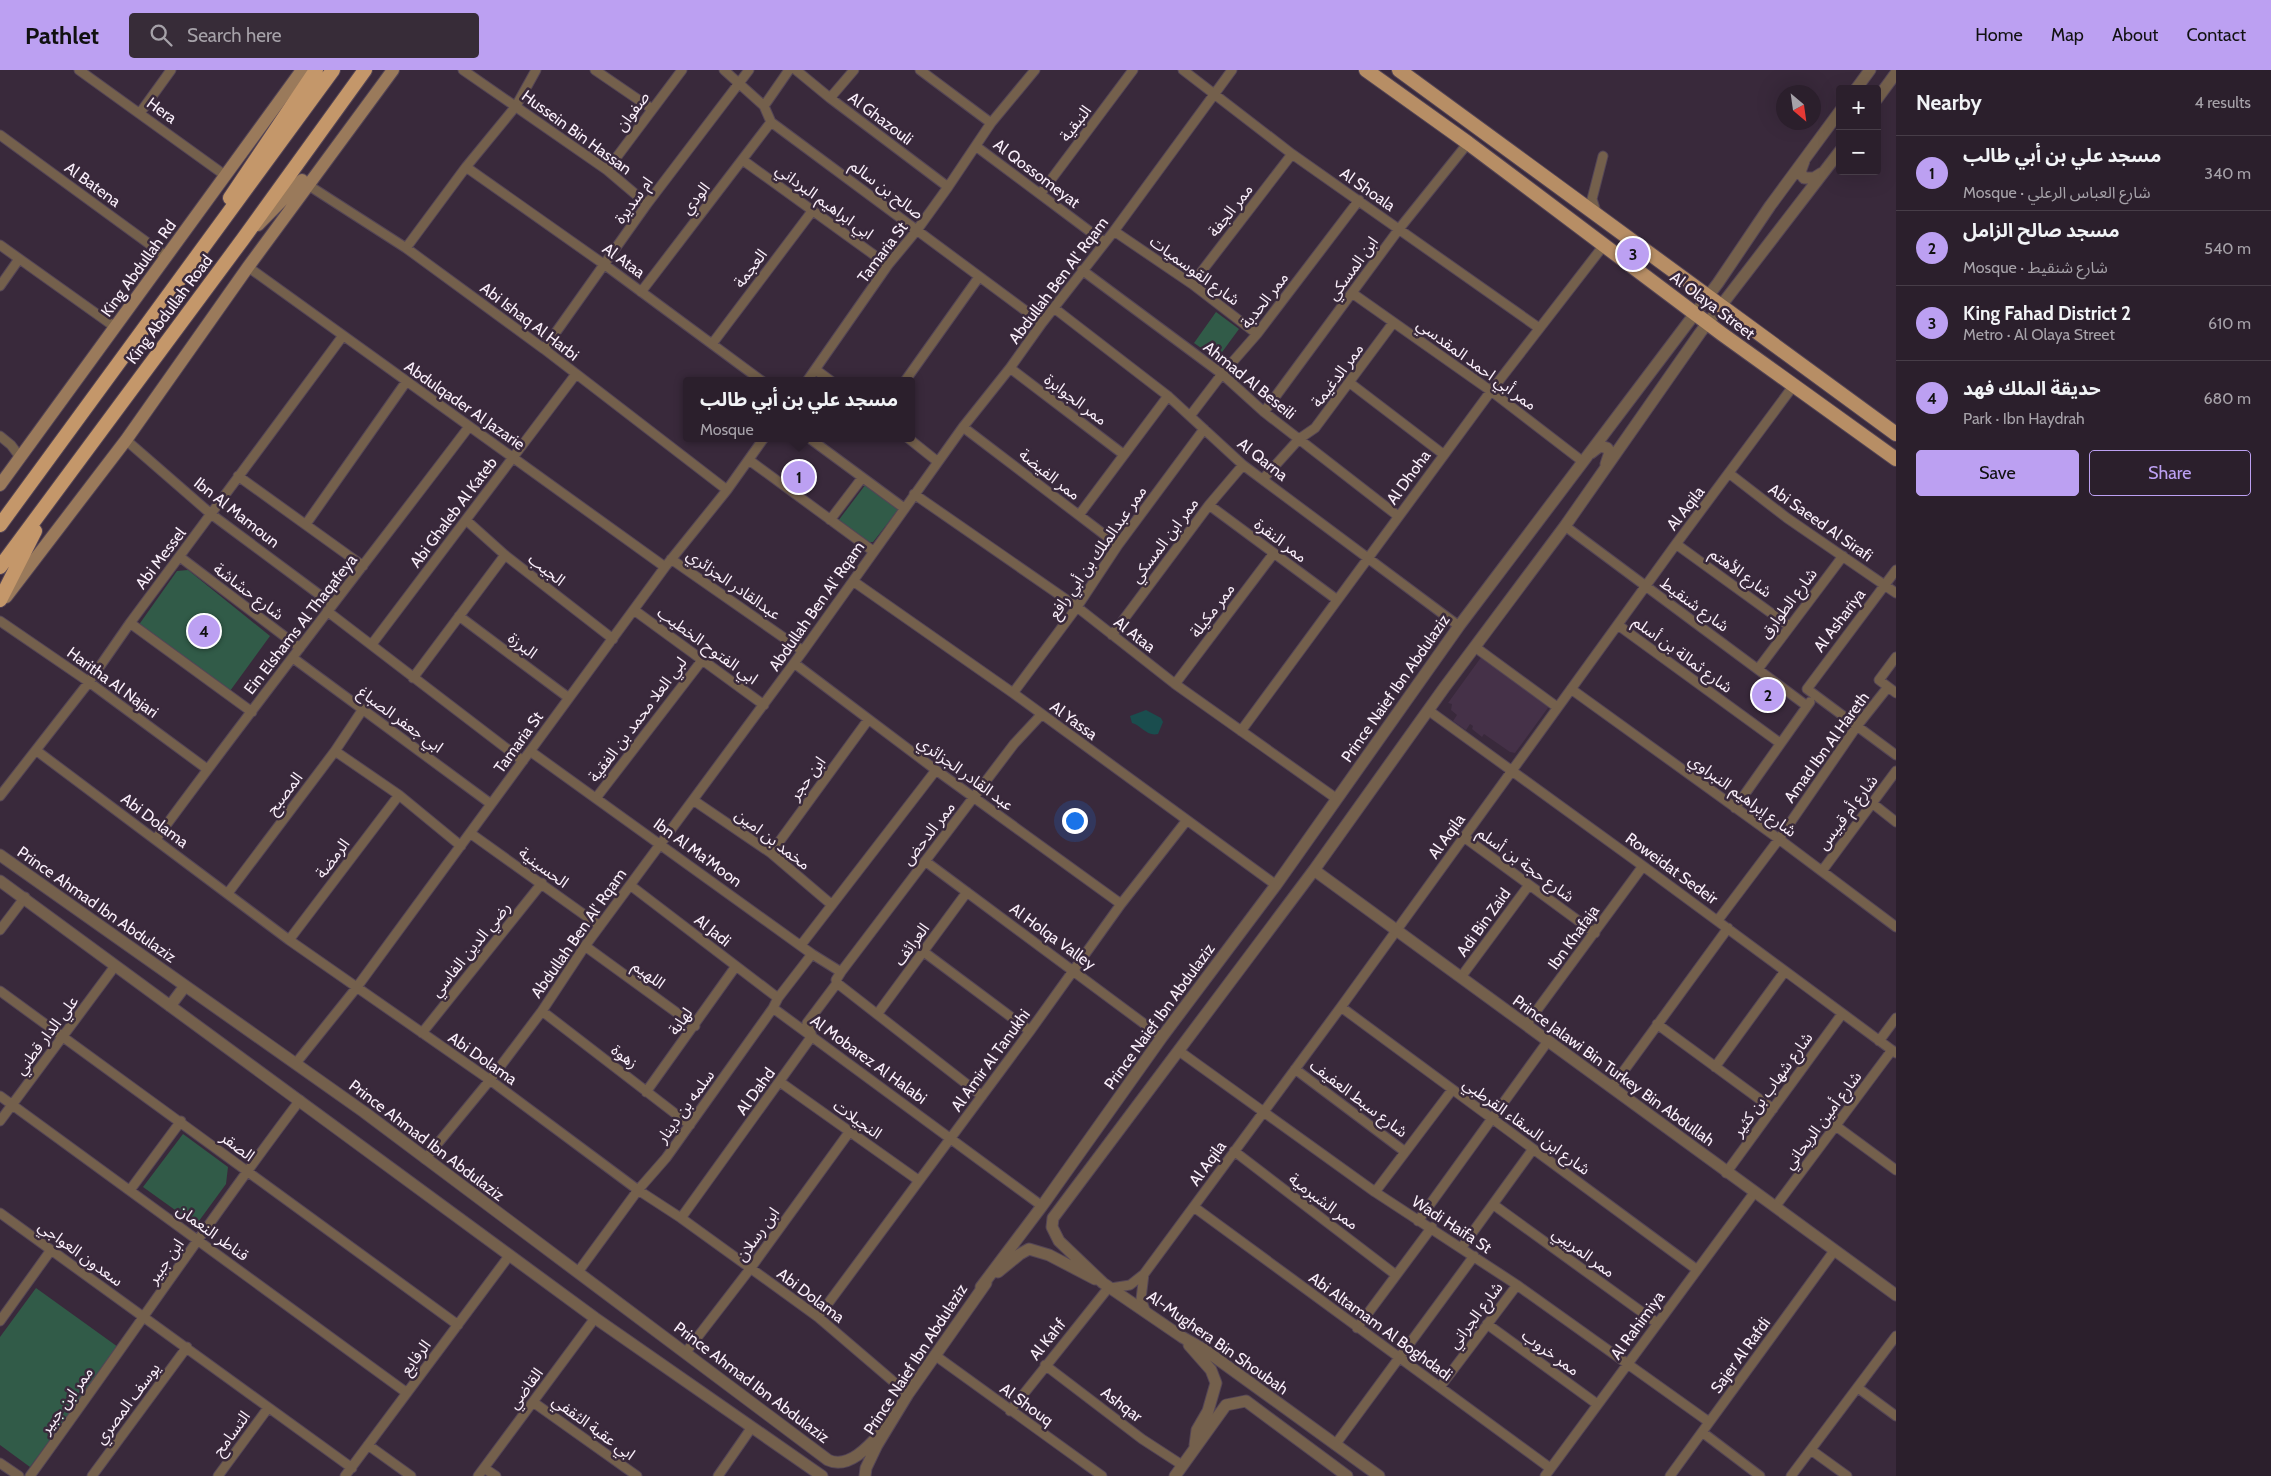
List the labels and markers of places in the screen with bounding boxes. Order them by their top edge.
pin: 3 [1617,235,1649,273]
pin: 1 [783,458,815,496]
pin: 4 [188,612,220,650]
pin: 2 [1752,676,1784,714]

